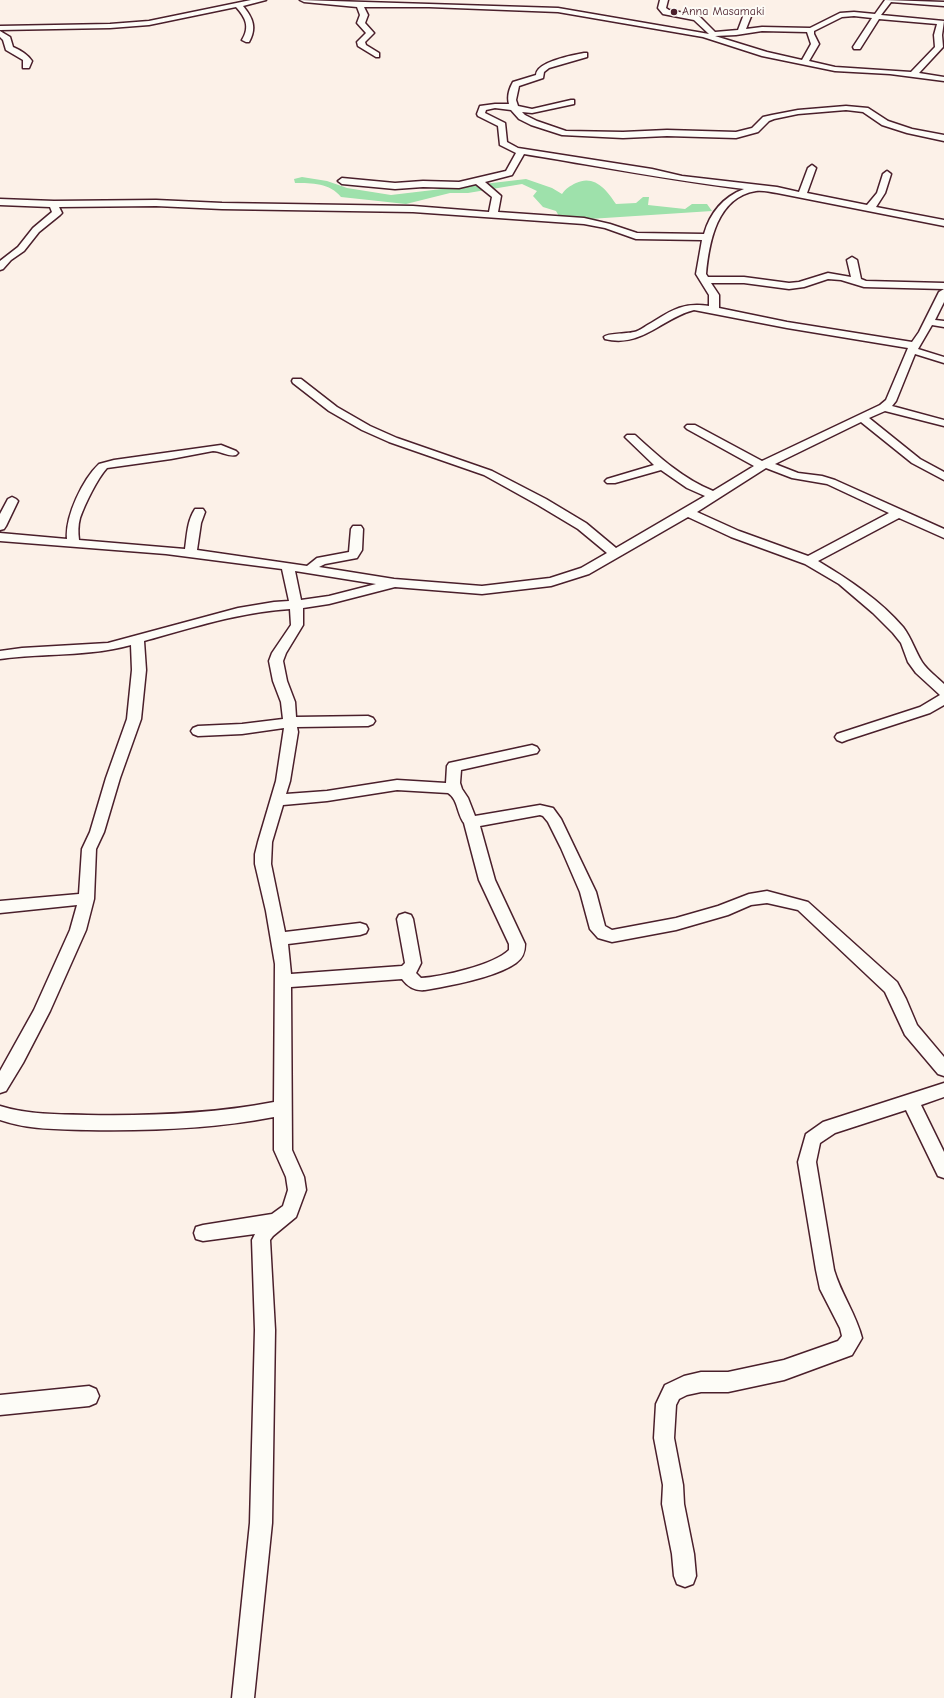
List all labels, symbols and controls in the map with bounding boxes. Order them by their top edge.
place label: Anna Masamaki [682,5,764,19]
marker: Anna Masamaki [669,7,679,17]

